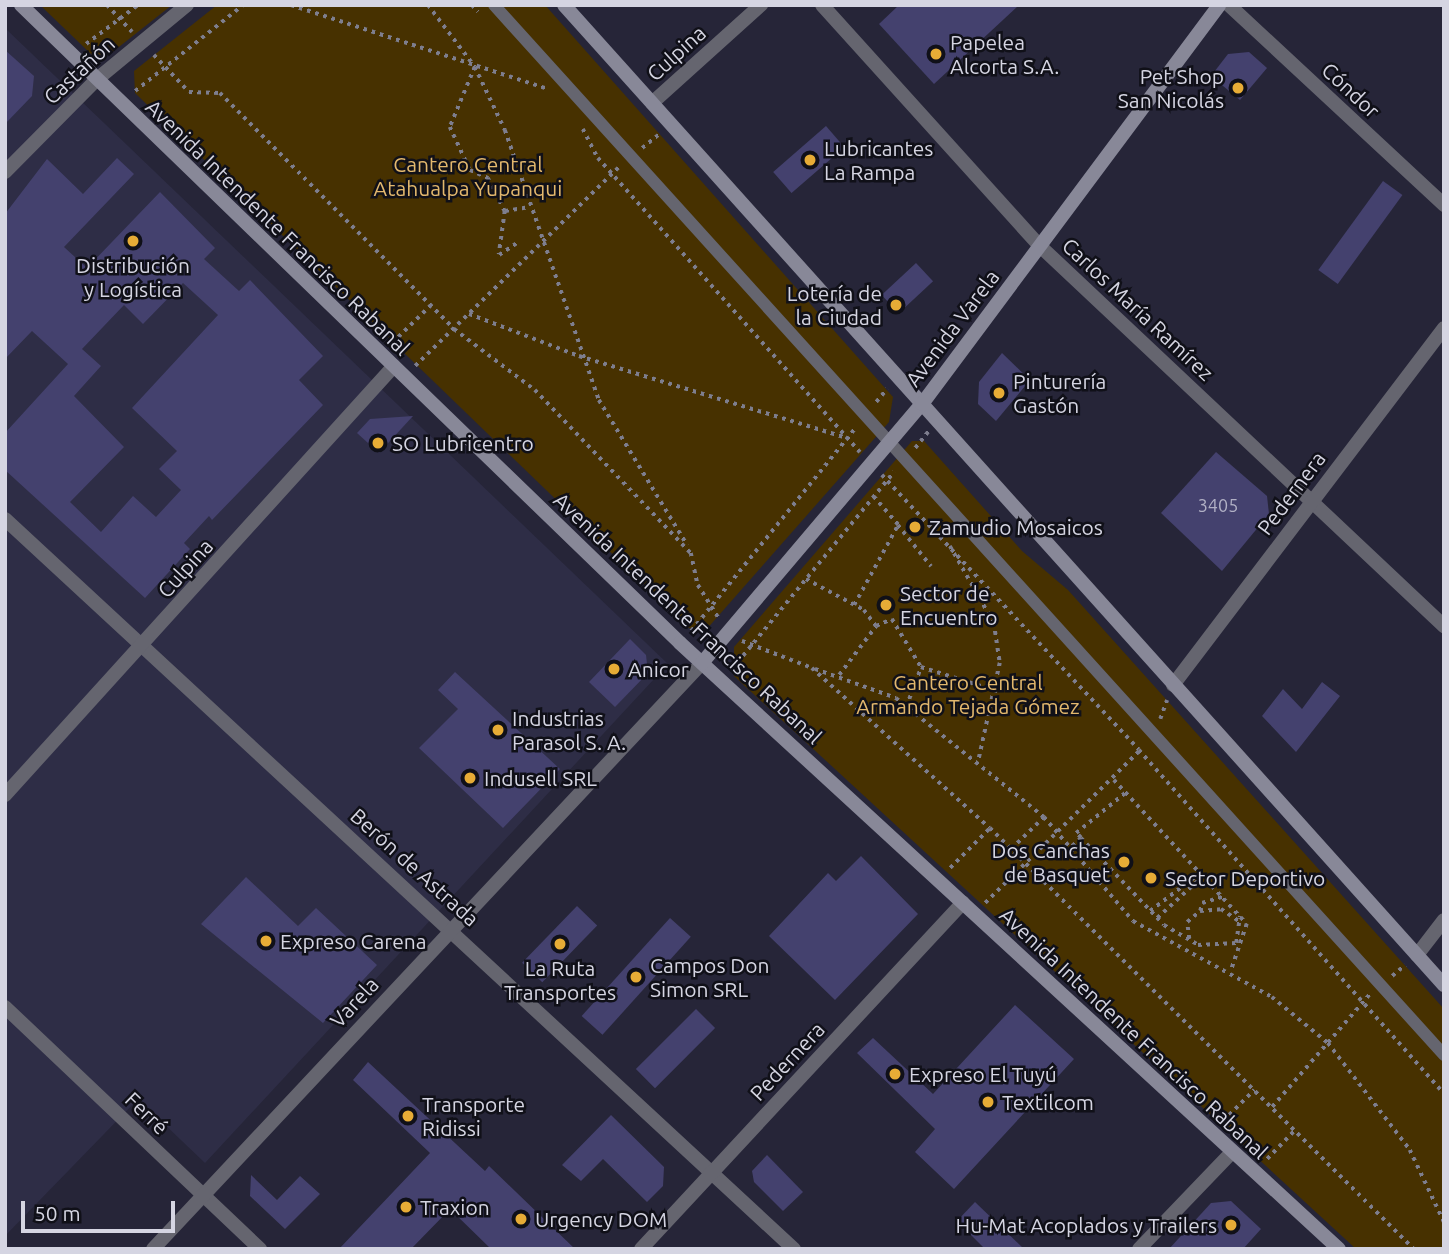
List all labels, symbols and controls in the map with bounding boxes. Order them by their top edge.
street label: Culpina [641,20,711,86]
place label: Papelea Alcorta S.A. [950,29,1059,79]
street label: Castañón [38,31,120,109]
marker: Papelea Alcorta S.A. [928,46,944,62]
street label: Cóndor [1317,57,1385,123]
place label: Pet Shop San Nicolás [1118,63,1224,113]
marker: Pet Shop San Nicolás [1230,80,1246,96]
street label: Avenida Intendente Francisco Rabanal [141,94,415,360]
place label: Lubricantes La Rampa [824,135,933,185]
park label: Cantero Central Atahualpa Yupanqui [374,151,562,201]
marker: Lubricantes La Rampa [802,152,818,168]
marker: Distribución y Logística [125,233,141,249]
street label: Carlos María Ramírez [1057,233,1219,385]
place label: Distribución y Logística [76,252,190,302]
street label: Avenida Varela [900,265,1004,391]
place label: Lotería de la Ciudad [787,280,882,330]
marker: Lotería de la Ciudad [888,297,904,313]
place label: Pinturería Gastón [1013,368,1106,418]
marker: Pinturería Gastón [991,385,1007,401]
place label: SO Lubricentro [392,430,534,456]
marker: SO Lubricentro [370,435,386,451]
street label: Pedernera [1251,446,1331,540]
street label: Avenida Intendente Francisco Rabanal [549,487,827,749]
house number: 3405 [1198,494,1238,516]
place label: Zamudio Mosaicos [929,514,1103,540]
marker: Zamudio Mosaicos [907,519,923,535]
street label: Culpina [152,533,218,603]
place label: Sector de Encuentro [900,580,998,630]
marker: Sector de Encuentro [878,597,894,613]
place label: Anicor [628,656,689,682]
marker: Anicor [606,661,622,677]
park label: Cantero Central Armando Tejada Gómez [856,669,1080,719]
place label: Industrias Parasol S. A. [512,705,626,755]
marker: Industrias Parasol S. A. [490,722,506,738]
place label: Indusell SRL [484,765,597,791]
marker: Indusell SRL [462,770,478,786]
street label: Berón de Astrada [346,803,484,931]
place label: Dos Canchas de Basquet [992,837,1110,887]
marker: Dos Canchas de Basquet [1116,854,1132,870]
place label: Sector Deportivo [1165,865,1325,891]
marker: Sector Deportivo [1143,870,1159,886]
street label: Avenida Intendente Francisco Rabanal [995,902,1273,1164]
place label: Expreso Carena [280,928,427,954]
marker: Expreso Carena [258,933,274,949]
marker: La Ruta Transportes [552,936,568,952]
place label: Campos Don Simon SRL [650,952,769,1002]
place label: La Ruta Transportes [504,955,616,1005]
marker: Campos Don Simon SRL [628,969,644,985]
street label: Varela [324,972,384,1032]
street label: Pedernera [744,1017,830,1105]
place label: Expreso El Tuyú [909,1061,1057,1087]
marker: Expreso El Tuyú [887,1066,903,1082]
street label: Ferré [120,1087,174,1139]
place label: Textilcom [1002,1089,1094,1115]
place label: Transporte Ridissi [422,1091,525,1141]
marker: Textilcom [980,1094,996,1110]
marker: Transporte Ridissi [400,1108,416,1124]
scale bar [24,1188,178,1232]
place label: Traxion [420,1194,490,1220]
marker: Traxion [398,1199,414,1215]
text: 50 m [34,1201,81,1225]
place label: Urgency DOM [535,1206,667,1232]
marker: Urgency DOM [513,1211,529,1227]
place label: Hu-Mat Acoplados y Trailers [956,1212,1217,1238]
marker: Hu-Mat Acoplados y Trailers [1223,1217,1239,1233]

